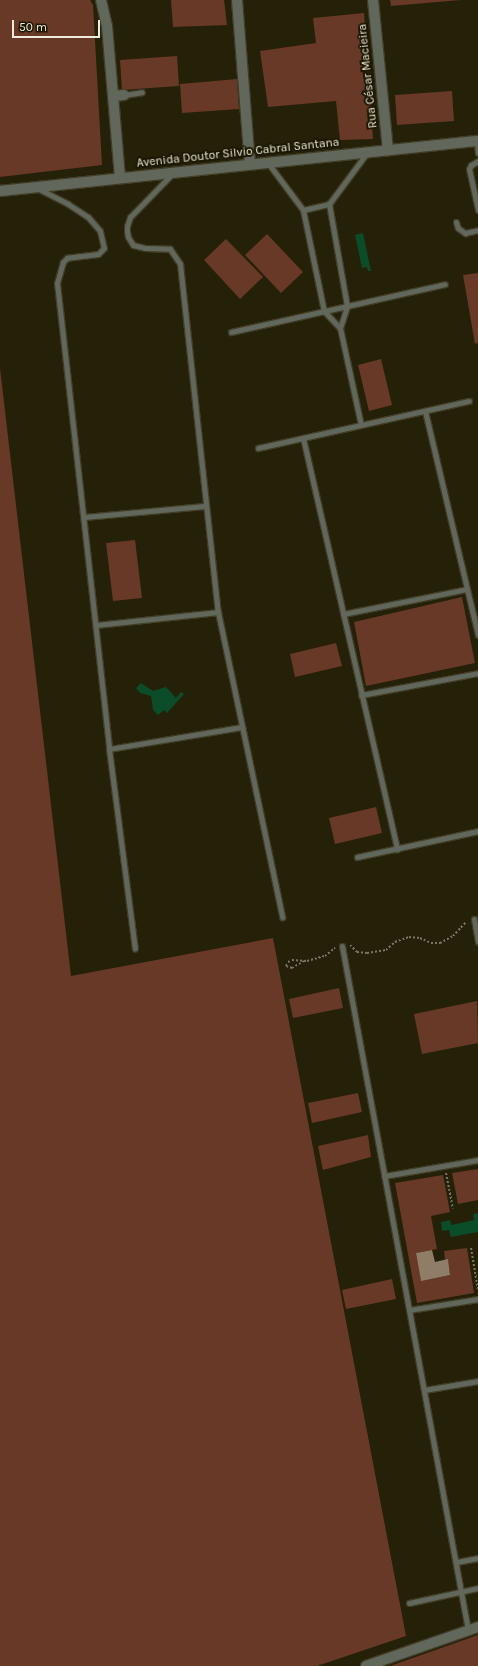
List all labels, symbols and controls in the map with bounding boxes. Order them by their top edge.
scale bar [14,12,102,38]
text: 50 m [19,20,47,34]
street label: Rua César Macieira [355,23,381,129]
street label: Avenida Doutor Silvio Cabral Santana [136,135,340,171]

